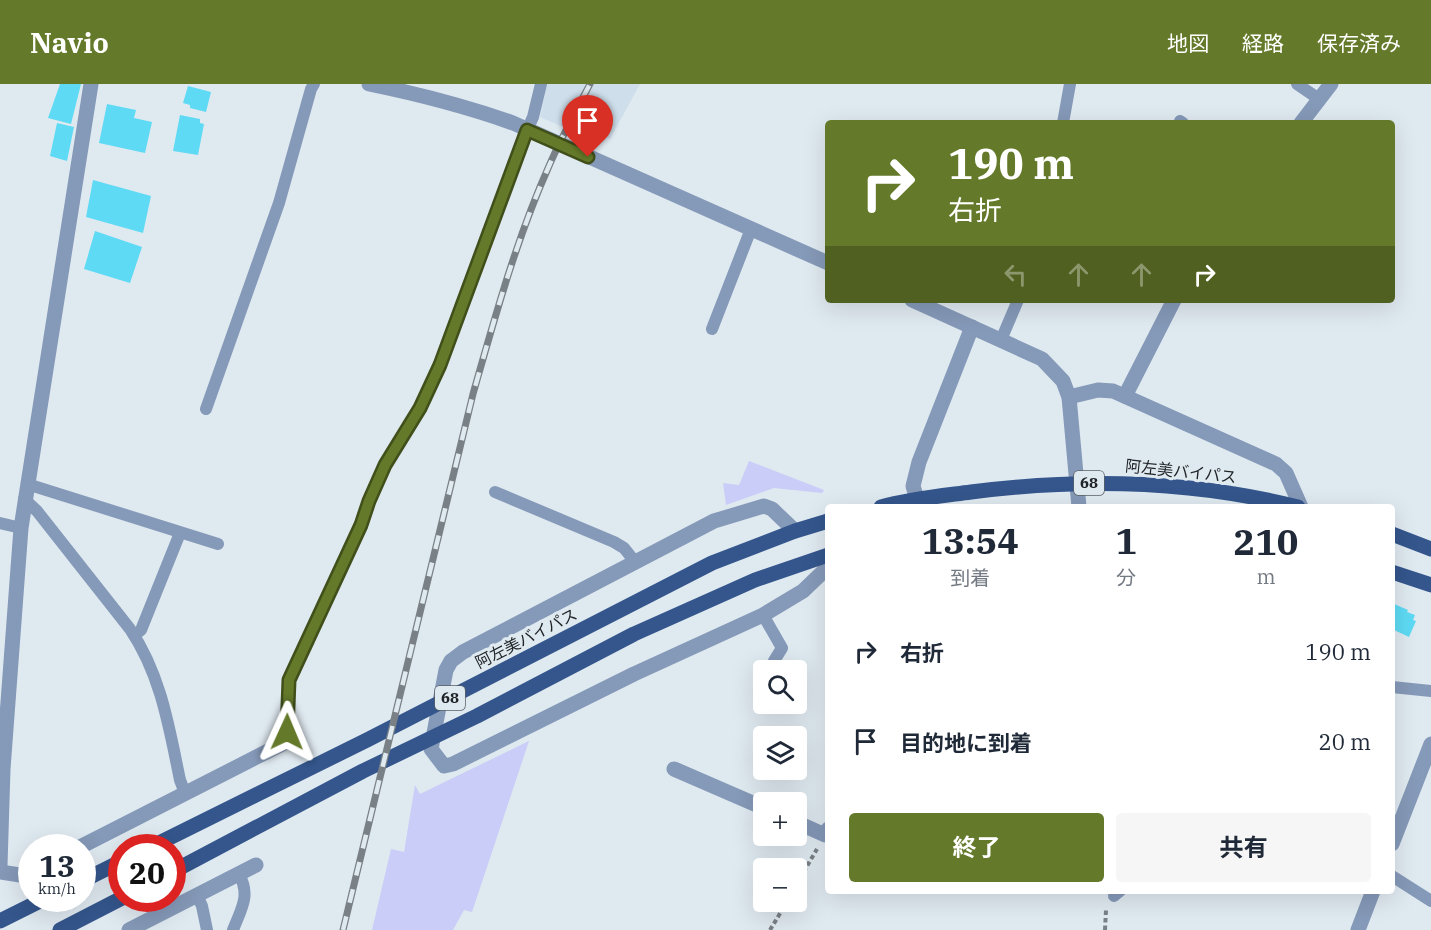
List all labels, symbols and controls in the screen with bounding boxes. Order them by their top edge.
text: Navio [30,24,109,61]
text: 地図 [1167,29,1209,57]
text: 経路 [1242,29,1284,57]
text: 保存済み [1317,29,1401,57]
pin [562,95,613,157]
icon: arrive [571,104,604,137]
text: 190 m [948,136,1074,191]
icon: right [849,144,927,222]
text: 右折 [948,192,1002,227]
icon: left [999,258,1032,291]
icon: ahead [1062,258,1095,291]
icon: ahead [1125,258,1158,291]
icon: right [1188,258,1221,291]
street label: 阿左美バイパス [1124,455,1238,487]
road number: 68 [1074,471,1104,495]
text: 13:54 [922,517,1019,564]
text: 1 [1115,517,1137,564]
text: 210 [1234,518,1298,565]
text: m [1256,563,1276,590]
text: 到着 [950,564,990,591]
text: 分 [1116,564,1136,591]
street label: 阿左美バイパス [472,604,580,672]
icon: right [849,635,882,668]
text: 190 m [1305,637,1371,666]
text: 右折 [900,638,944,667]
map controls [753,660,807,912]
button: search [753,660,807,714]
road number: 68 [435,686,465,710]
position arrow [255,700,319,764]
icon: arrive [849,725,882,758]
button: layers [753,726,807,780]
text: 20 m [1319,727,1371,756]
text: 目的地に到着 [900,728,1032,757]
button: + [753,792,807,846]
button: 終了 [849,813,1104,882]
button: 共有 [1116,813,1371,882]
speed limit sign: 20 [108,834,186,912]
text: 13 [39,846,75,885]
button: − [753,858,807,912]
text: km/h [38,879,76,898]

